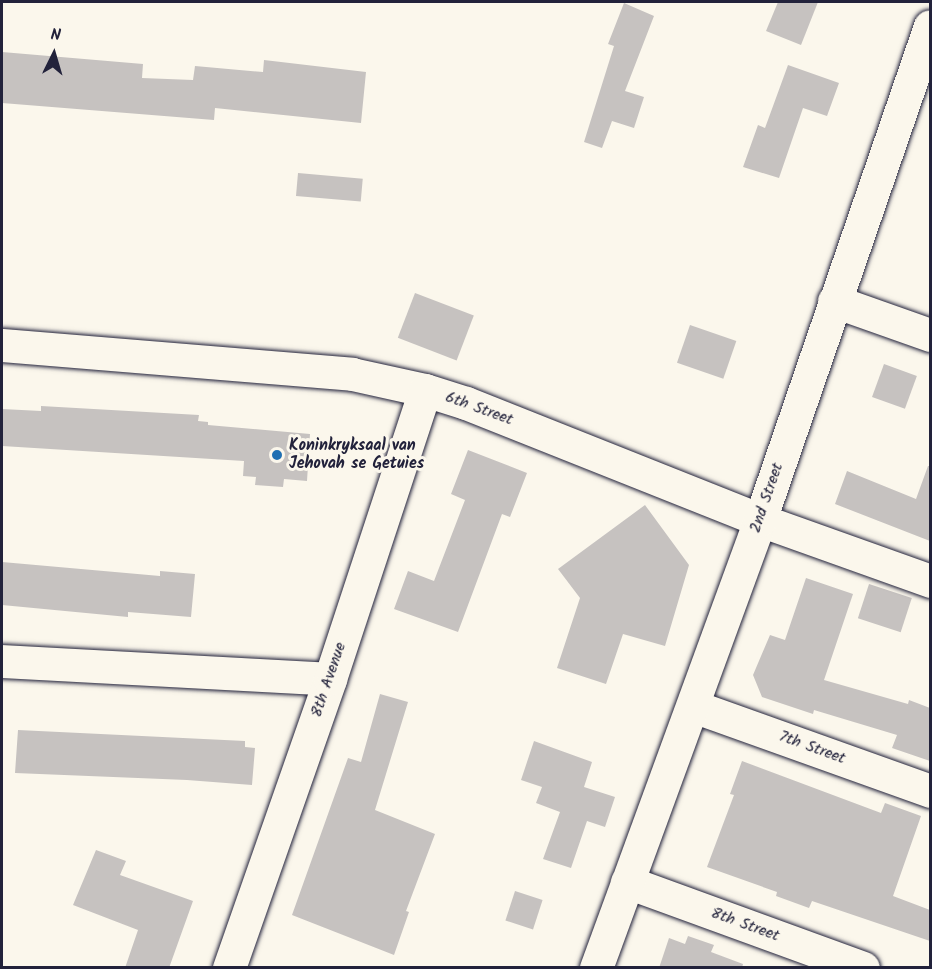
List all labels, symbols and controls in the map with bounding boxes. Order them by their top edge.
text: N [49,23,62,48]
north arrow [24,24,84,84]
street label: 6th Street [443,388,515,430]
place label: Koninkryksaal van Jehovah se Getuies [289,436,424,474]
marker: Koninkryksaal van Jehovah se Getuies [270,448,284,462]
street label: 2nd Street [746,460,788,536]
street label: 8th Avenue [307,640,351,720]
street label: 7th Street [776,727,848,769]
street label: 8th Street [708,904,782,946]

